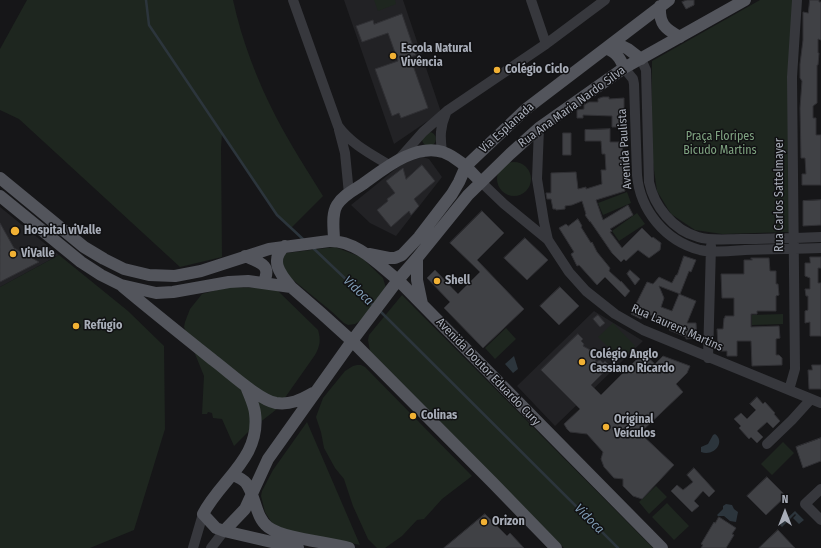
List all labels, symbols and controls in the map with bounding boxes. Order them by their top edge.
place label: Escola Natural Vivência [401,42,472,70]
marker: Escola Natural Vivência [388,51,398,61]
place label: Colégio Ciclo [505,63,569,77]
street label: Rua Ana Maria Nardo Silva [516,63,628,151]
marker: Colégio Ciclo [492,65,502,75]
street label: Via Esplanada [477,100,537,156]
street label: Avenida Paulista [615,108,635,190]
park label: Praça Floripes Bicudo Martins [683,130,757,158]
street label: Rua Carlos Sattelmayer [773,138,787,252]
place label: Hospital viValle [24,224,101,238]
marker: Hospital viValle [9,225,21,237]
place label: ViValle [21,247,55,261]
marker: ViValle [8,249,18,259]
water label: Vidoca [340,273,376,309]
place label: Shell [445,274,470,288]
marker: Shell [432,276,442,286]
street label: Rua Laurent Martins [629,301,725,355]
street label: Avenida Doutor Eduardo Cury [433,315,543,429]
place label: Refúgio [84,319,122,333]
marker: Refúgio [71,321,81,331]
place label: Colégio Anglo Cassiano Ricardo [590,348,675,376]
marker: Colégio Anglo Cassiano Ricardo [577,357,587,367]
place label: Colinas [421,409,457,423]
marker: Colinas [408,411,418,421]
place label: Original Veículos [614,413,655,441]
marker: Original Veículos [601,422,611,432]
north arrow [765,492,805,532]
text: N [782,493,788,506]
water label: Vidoca [571,501,607,537]
place label: Orizon [492,515,525,529]
marker: Orizon [479,517,489,527]

